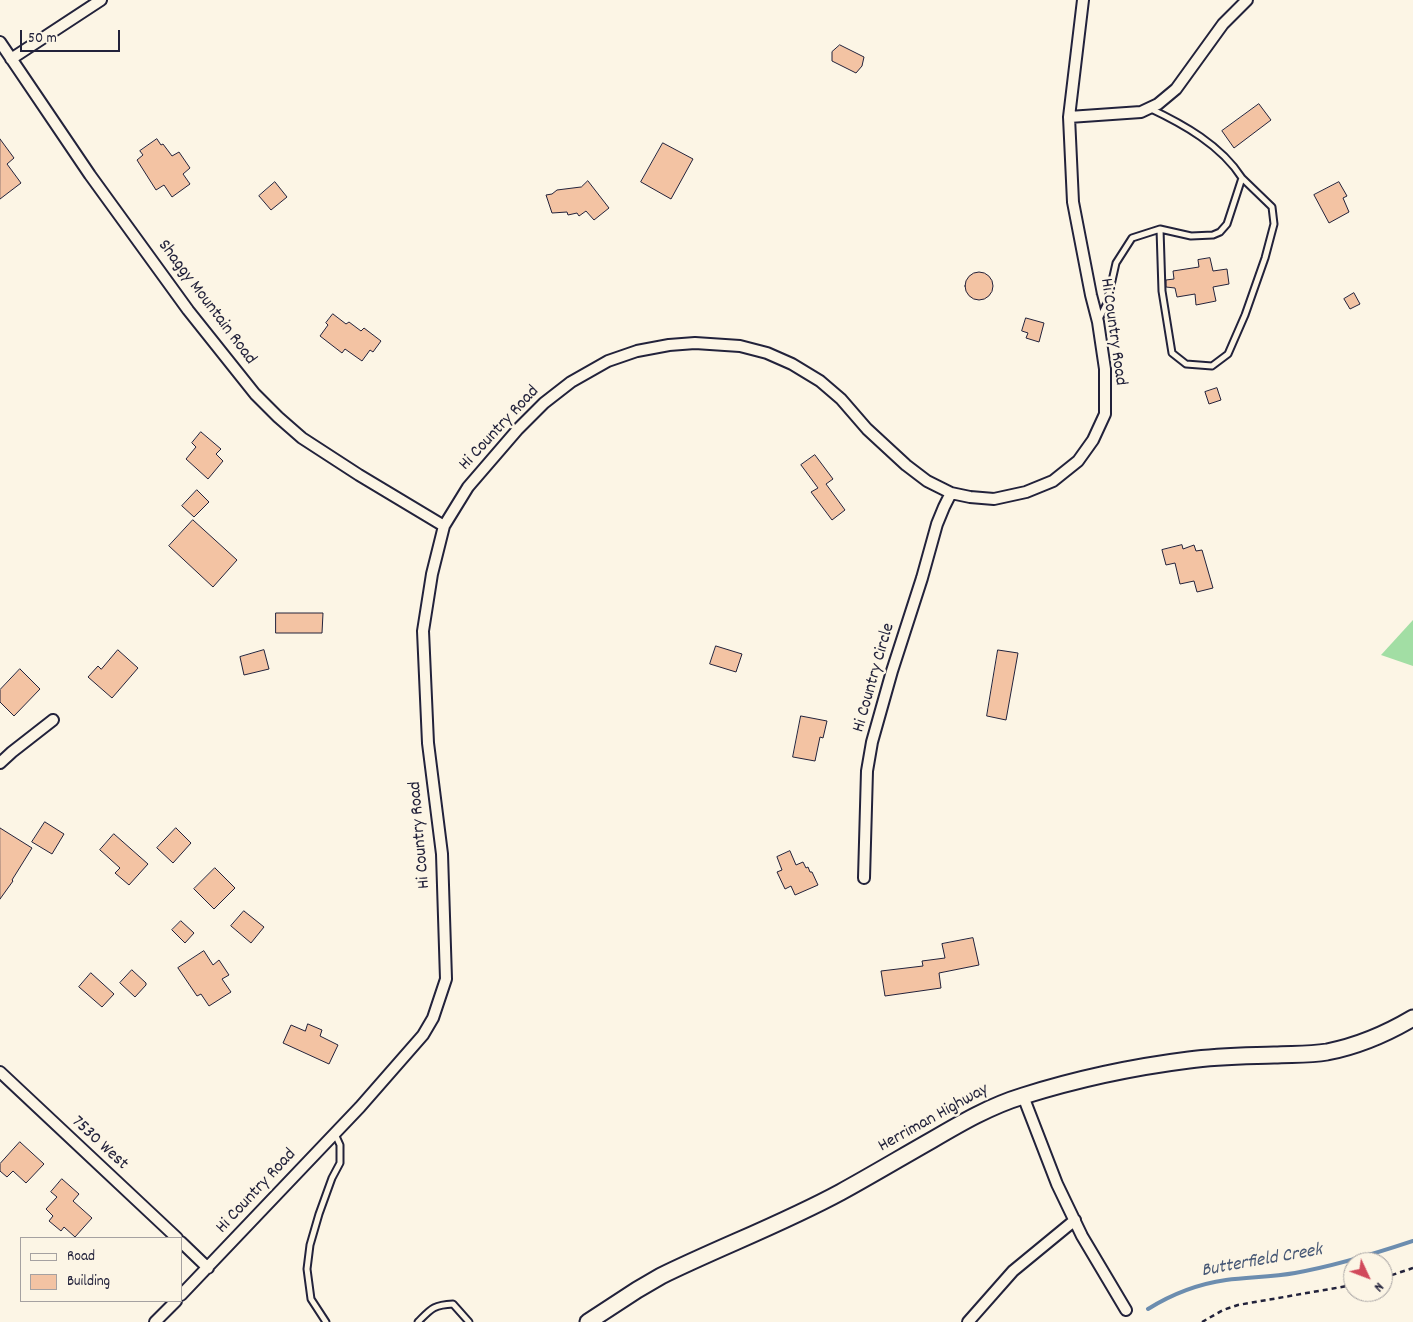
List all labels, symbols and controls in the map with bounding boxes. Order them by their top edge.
scale bar [22,20,122,52]
text: 50 m [28,28,57,50]
street label: Shaggy Mountain Road [152,236,260,370]
street label: Hi Country Road [1094,277,1130,387]
street label: Hi Country Road [455,382,545,476]
street label: Hi Country Circle [849,621,901,735]
street label: Hi Country Road [406,780,436,890]
street label: Herriman Highway [875,1080,993,1158]
street label: 7530 West [66,1112,132,1176]
street label: Hi Country Road [212,1145,302,1239]
legend [20,1237,182,1302]
water label: Butterfield Creek [1200,1240,1324,1284]
text: Road [67,1246,95,1268]
north arrow [1343,1252,1393,1302]
text: Building [67,1271,110,1293]
text: N [1369,1277,1388,1296]

